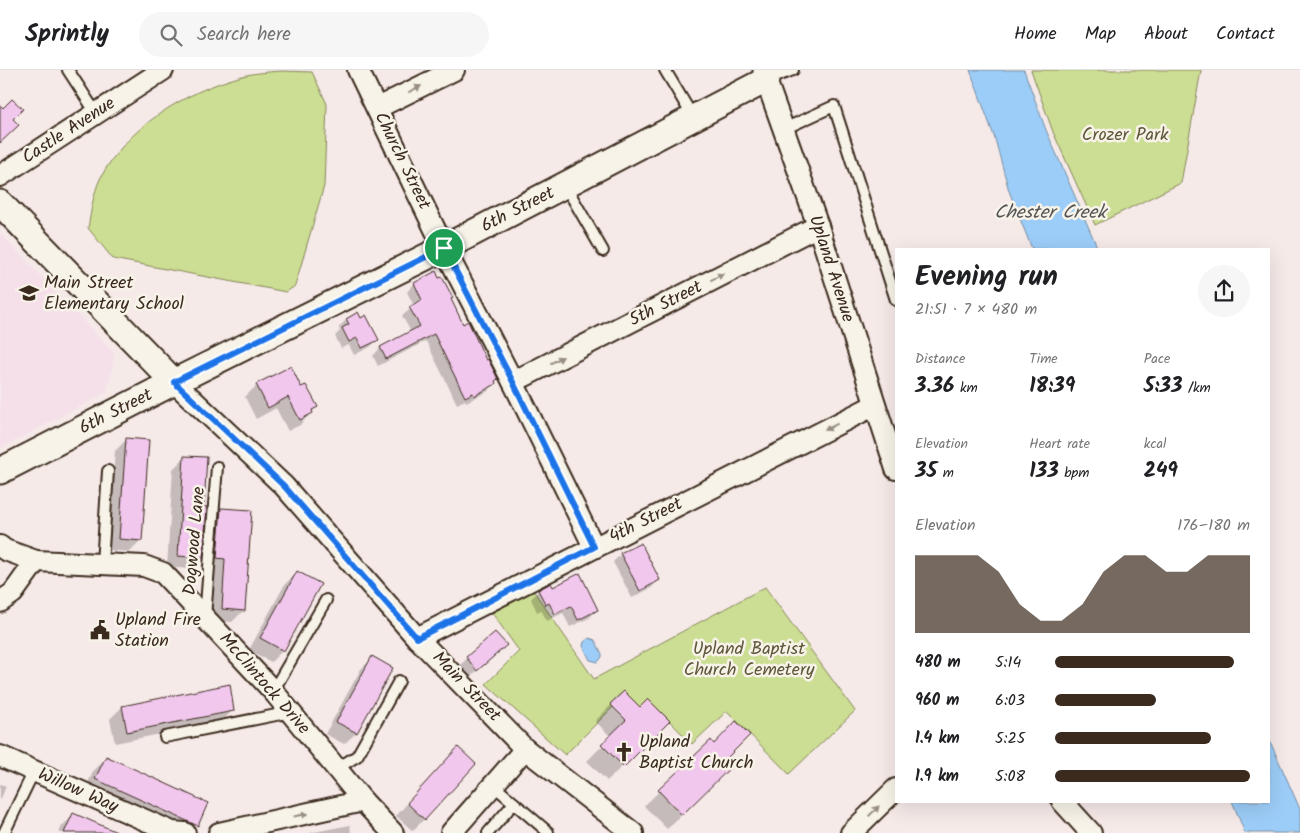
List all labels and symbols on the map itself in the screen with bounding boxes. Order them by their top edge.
one-way arrow [408,85,423,93]
street label: Castle Avenue [16,90,122,172]
street label: Church Street [366,107,439,216]
park label: Crozer Park [1082,121,1169,150]
street label: 6th Street [476,179,561,241]
water label: Chester Creek [994,198,1109,228]
street label: Upland Avenue [800,212,862,326]
pin [423,227,465,269]
place label: Main Street Elementary School [44,269,185,319]
street label: 5th Street [624,273,709,335]
one-way arrow [710,273,724,281]
school or university icon: Main Street Elementary School [18,282,40,304]
one-way arrow [550,356,564,364]
street label: 6th Street [74,381,159,443]
one-way arrow [824,423,838,431]
street label: Dogwood Lane [176,485,214,597]
street label: 4th Street [604,490,689,552]
place label: Upland Fire Station [115,606,201,656]
public building icon: Upland Fire Station [89,619,111,641]
street label: McClintock Drive [211,626,317,742]
park label: Upland Baptist Church Cemetery [684,635,815,685]
street label: Main Street [425,645,508,730]
place label: Upland Baptist Church [639,728,753,778]
church icon: Upland Baptist Church [613,741,635,763]
street label: Willow Way [33,760,124,822]
one-way arrow [867,805,879,817]
one-way arrow [293,811,308,819]

